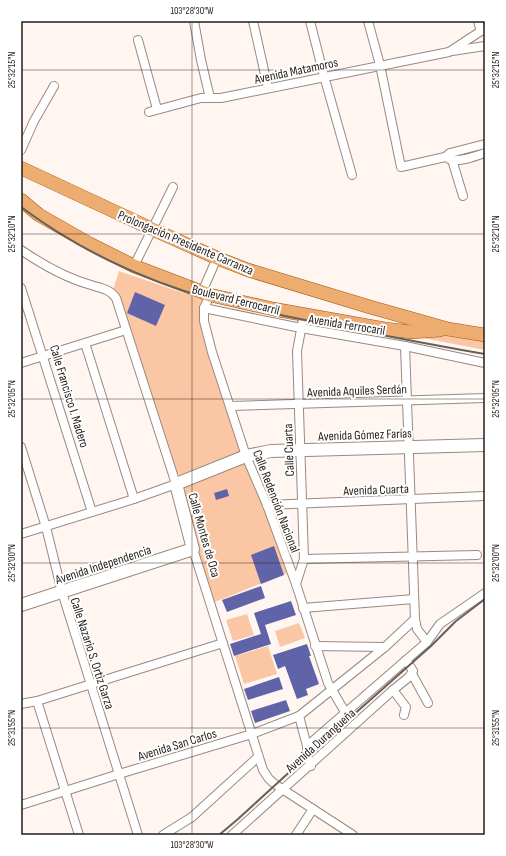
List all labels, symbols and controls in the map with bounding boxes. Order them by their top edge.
text: 103°28'30"W [170,5,214,17]
text: 25°32'15"N [6,52,18,88]
text: 25°32'15"N [490,52,502,88]
street label: Avenida Matamoros [252,54,340,88]
street label: Prolongación Presidente Carranza [115,207,256,279]
text: 25°32'10"N [6,216,18,252]
text: 25°32'10"N [490,216,502,252]
street label: Boulevard Ferrocarril [190,281,281,319]
street label: Avenida Ferrocaril [306,311,386,339]
street label: Calle Francisco I. Madero [46,343,92,450]
text: 25°32'05"N [6,380,18,418]
text: 25°32'05"N [490,380,502,418]
street label: Avenida Aquiles Serdán [306,381,407,401]
street label: Calle Cuarta [280,423,298,477]
street label: Avenida Gómez Farías [317,425,412,445]
street label: Calle Redención Nacional [249,448,303,555]
street label: Avenida Cuarta [342,481,409,499]
street label: Calle Montes de Oca [184,491,224,579]
street label: Avenida Independencia [52,542,153,588]
text: 25°32'00"N [6,544,18,582]
text: 25°32'00"N [490,544,502,582]
street label: Calle Nazario S. Ortiz Garza [66,595,118,711]
street label: Avenida Durangueña [282,705,359,777]
text: 25°31'55"N [6,710,18,746]
text: 25°31'55"N [490,710,502,746]
street label: Avenida San Carlos [135,725,219,765]
text: 103°28'30"W [170,839,214,851]

